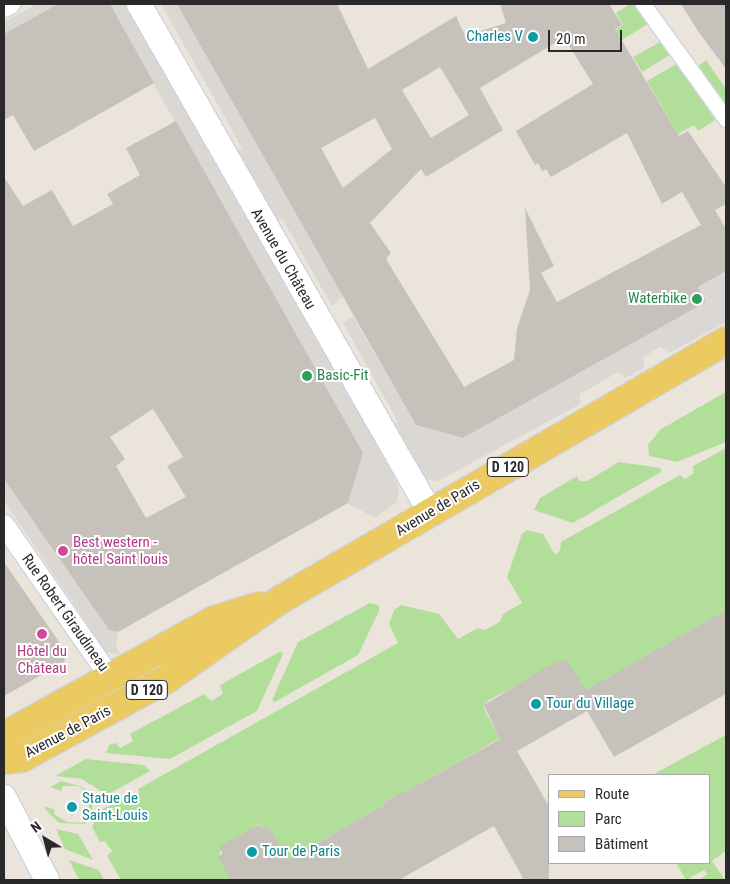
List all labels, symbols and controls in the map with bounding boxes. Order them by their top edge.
scale bar [550,20,624,52]
place label: Charles V [466,28,523,46]
text: 20 m [556,30,586,48]
marker: Charles V [527,31,539,43]
street label: Avenue du Château [247,205,319,313]
place label: Waterbike [628,290,687,308]
marker: Waterbike [691,293,703,305]
place label: Basic-Fit [317,367,368,385]
marker: Basic-Fit [301,370,313,382]
road number: D 120 [487,456,529,478]
street label: Avenue de Paris [393,476,483,540]
place label: Best western - hôtel Saint louis [73,533,168,568]
marker: Best western - hôtel Saint louis [57,545,69,557]
street label: Rue Robert Giraudineau [18,551,112,675]
marker: Hôtel du Château [36,628,48,640]
place label: Hôtel du Château [17,642,67,677]
road number: D 120 [126,678,168,702]
place label: Tour du Village [546,695,634,713]
marker: Tour du Village [530,698,542,710]
street label: Avenue de Paris [22,702,114,762]
legend [548,774,710,864]
text: Route [595,785,629,803]
place label: Statue de Saint-Louis [82,789,148,824]
marker: Statue de Saint-Louis [66,801,78,813]
text: Parc [595,810,622,828]
north arrow [20,814,70,864]
text: N [28,818,44,836]
text: Bâtiment [595,835,648,853]
place label: Tour de Paris [262,843,340,861]
marker: Tour de Paris [246,846,258,858]

